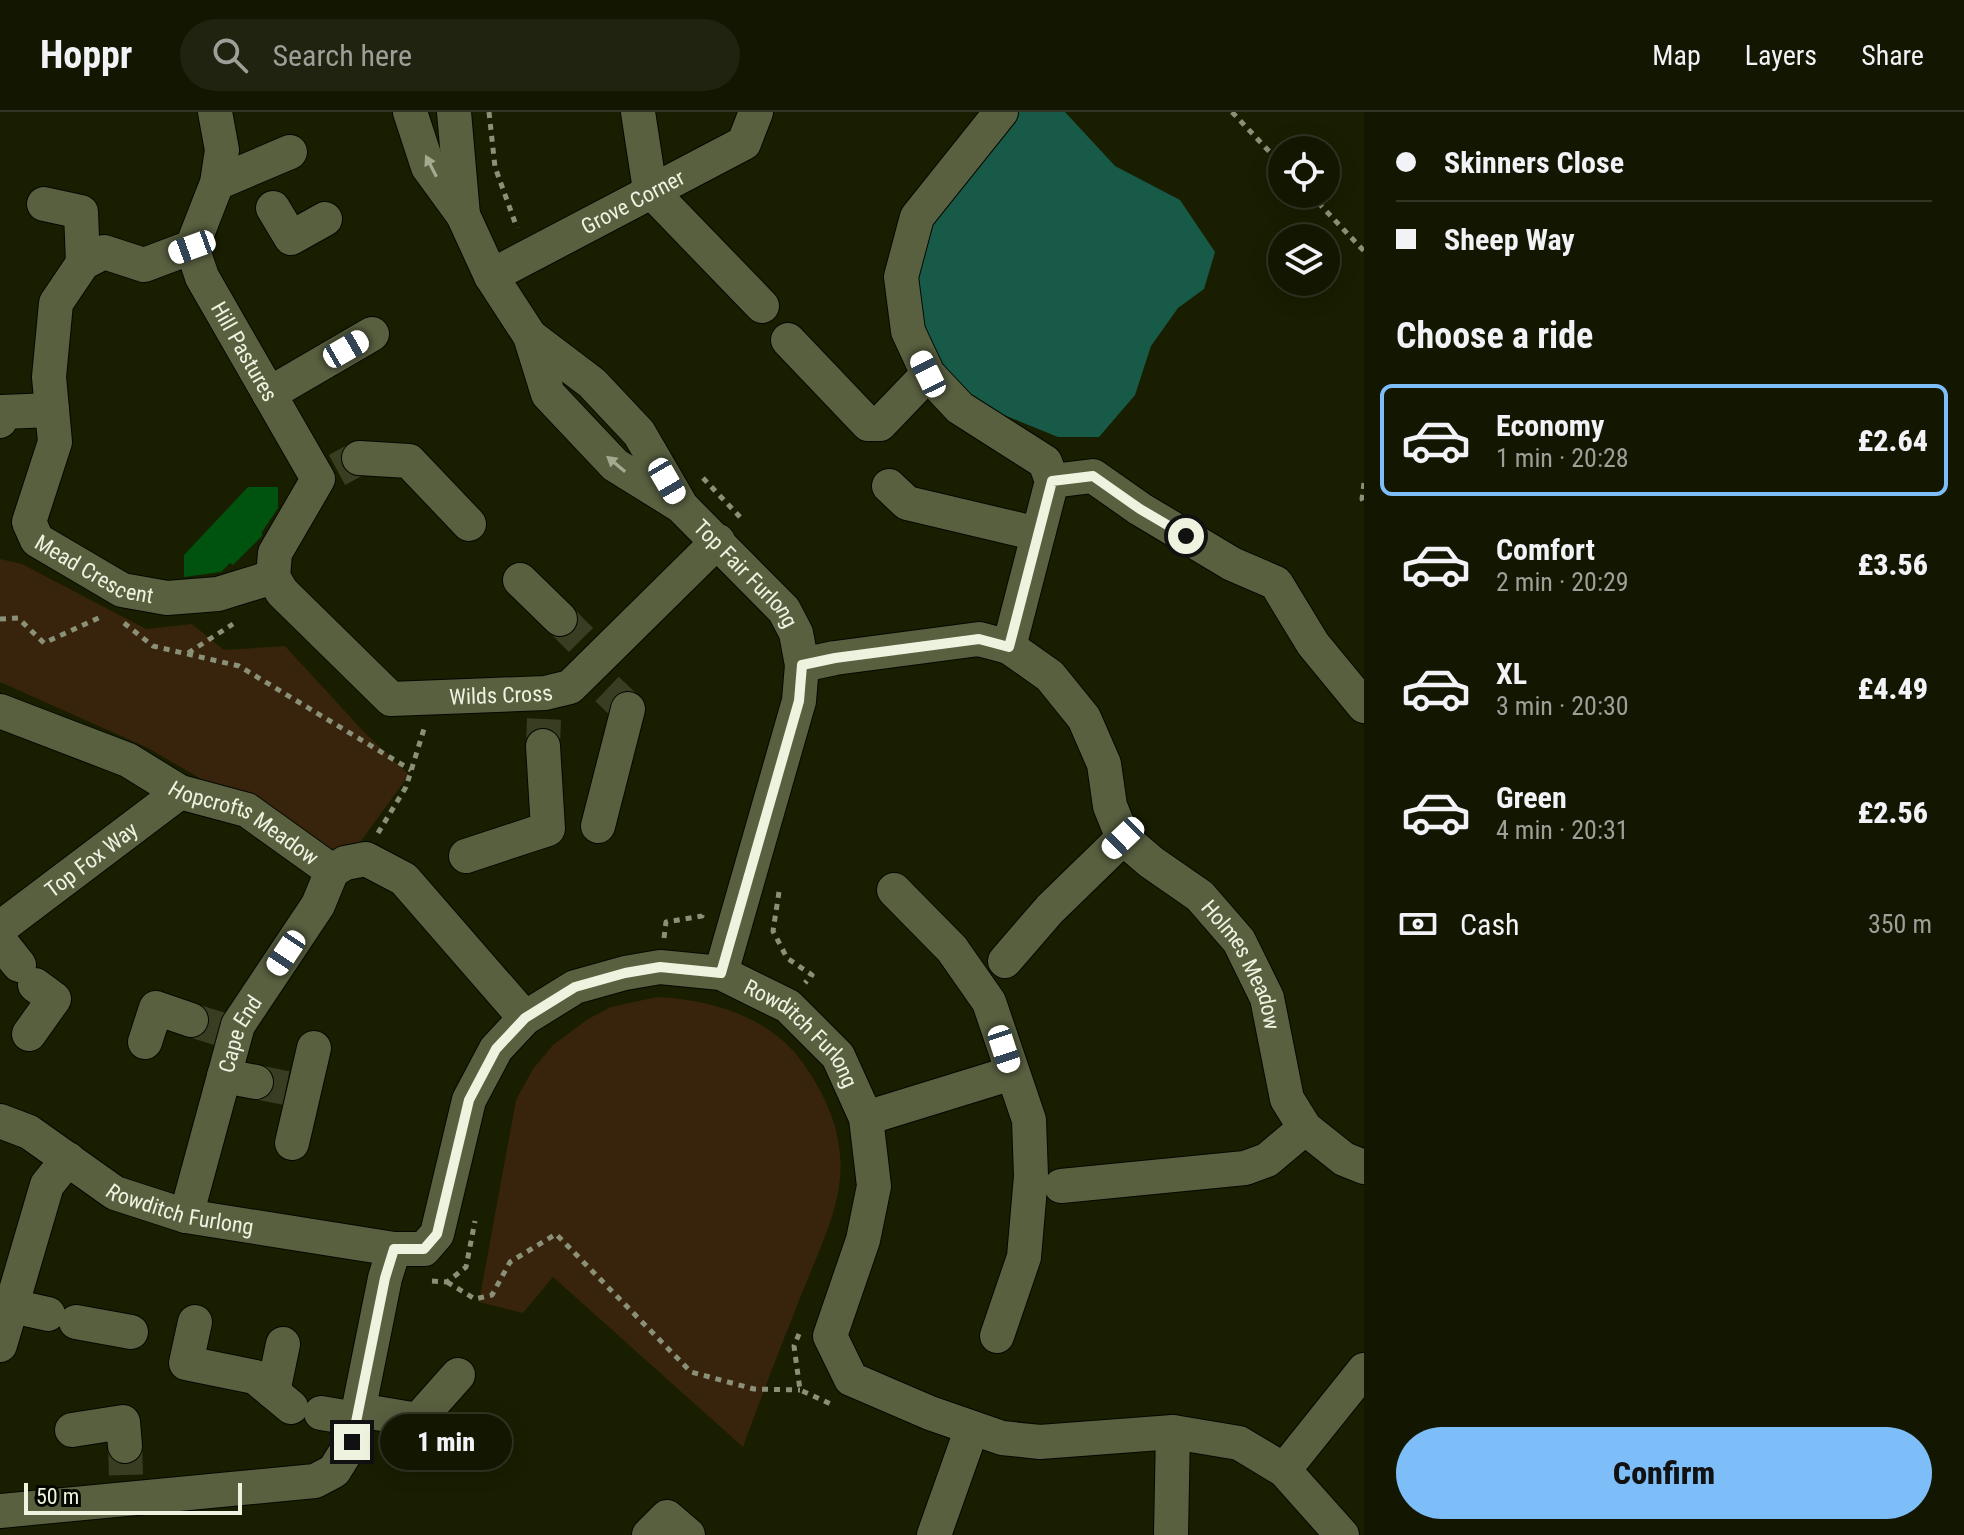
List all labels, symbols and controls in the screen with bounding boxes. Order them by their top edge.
search box [180,19,740,91]
text: Hoppr [40,33,132,77]
icon: search [208,33,252,77]
text: Search here [272,38,412,73]
text: Map [1652,39,1701,72]
text: Layers [1745,39,1817,72]
text: Share [1861,39,1924,72]
map controls [1268,136,1340,296]
button: locate [1268,136,1340,208]
text: Skinners Close [1444,145,1624,180]
one-way arrow [424,155,437,178]
street label: Grove Corner [577,164,689,239]
text: Sheep Way [1444,222,1575,257]
button: layers [1268,224,1340,296]
car [165,228,219,266]
street label: Hill Pastures [206,297,283,405]
text: Choose a ride [1396,315,1593,357]
car [319,327,373,371]
car [907,347,949,401]
icon: car [1400,404,1472,476]
text: Economy [1496,408,1604,443]
text: £2.64 [1858,423,1928,458]
text: 1 min · 20:28 [1496,443,1629,473]
car [645,454,689,508]
one-way arrow [606,456,626,472]
street label: Top Fair Furlong [689,514,803,632]
route start [1168,518,1204,554]
icon: car [1400,528,1472,600]
street label: Mead Crescent [31,529,156,608]
text: Comfort [1496,532,1595,567]
text: £3.56 [1858,547,1928,582]
text: 2 min · 20:29 [1496,567,1629,597]
icon: car [1400,652,1472,724]
text: XL [1496,656,1527,691]
text: £4.49 [1858,671,1928,706]
street label: Wilds Cross [449,679,555,709]
text: 3 min · 20:30 [1496,691,1629,721]
street label: Hopcrofts Meadow [164,776,324,870]
icon: car [1400,776,1472,848]
text: Green [1496,780,1567,815]
text: £2.56 [1858,795,1928,830]
car [1097,813,1149,863]
text: 4 min · 20:31 [1496,815,1629,845]
street label: Top Fox Way [40,816,142,902]
street label: Holmes Meadow [1197,895,1285,1032]
icon: cash [1396,902,1440,946]
text: Cash [1460,907,1520,942]
text: 350 m [1868,909,1932,939]
car [263,926,309,980]
street label: Rowditch Furlong [740,974,863,1091]
street label: Cape End [213,991,267,1075]
car [985,1022,1023,1076]
street label: Rowditch Furlong [101,1178,255,1239]
callout: 1 min [380,1414,512,1470]
route end [334,1424,370,1460]
text: 1 min [417,1427,475,1457]
button: Confirm [1396,1427,1932,1519]
scale bar [24,1479,242,1515]
text: 50 m [36,1484,79,1509]

